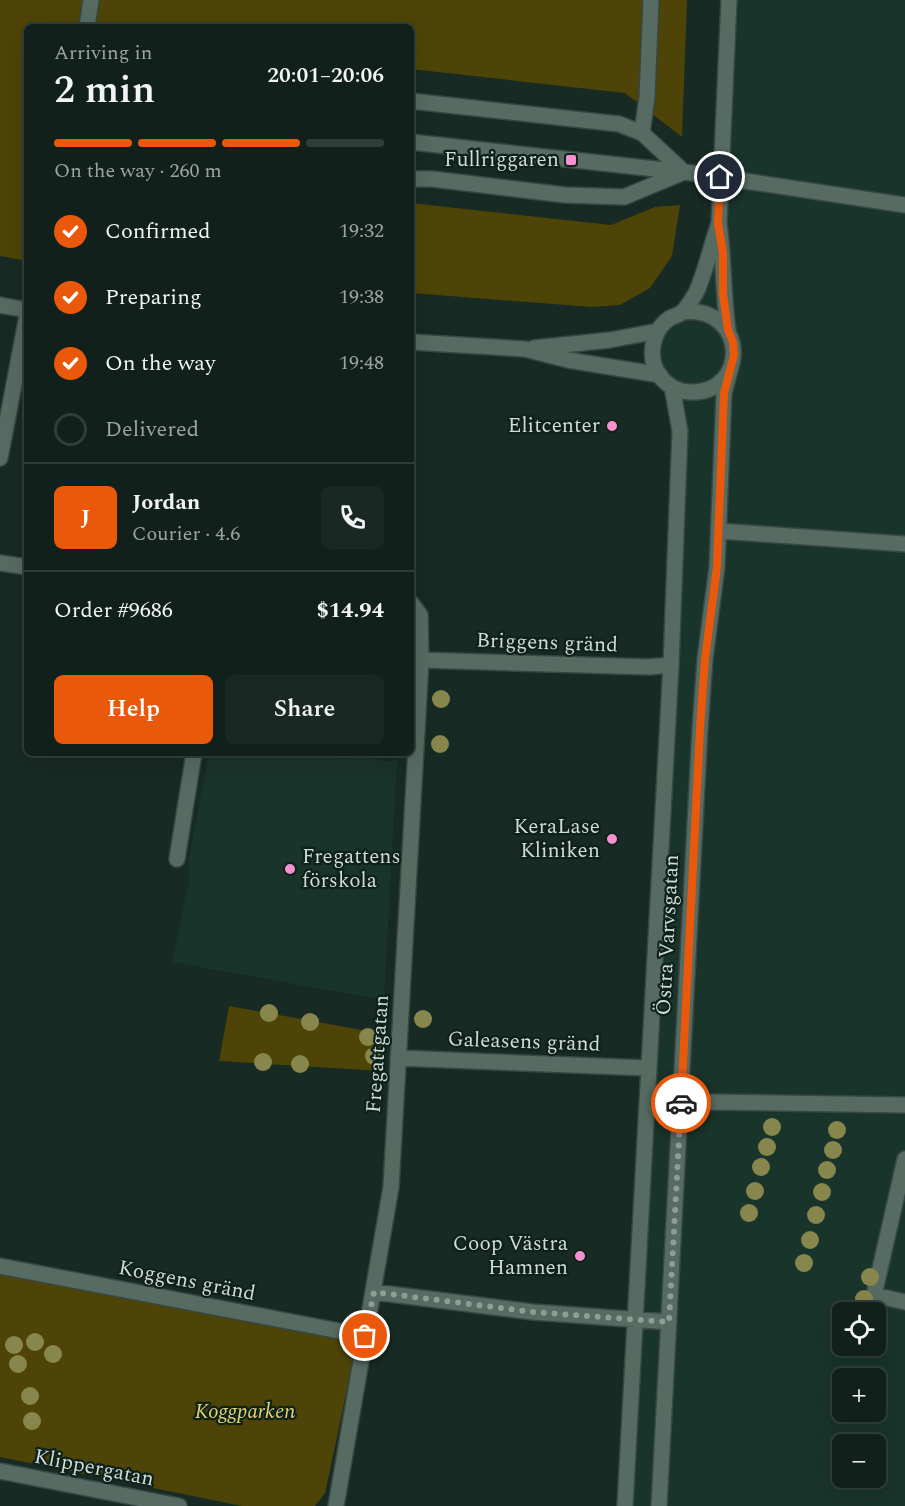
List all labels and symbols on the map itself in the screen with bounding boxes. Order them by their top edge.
place label: Fullriggaren [444,144,559,176]
pin [694,151,745,202]
marker: Fullriggaren [564,153,578,167]
place label: Elitcenter [508,410,600,442]
marker: Elitcenter [605,419,619,433]
street label: Briggens gränd [476,625,618,661]
place label: KeraLase Kliniken [514,811,600,867]
marker: KeraLase Kliniken [605,832,619,846]
place label: Fregattens förskola [302,841,401,897]
street label: Östra Varvsgatan [648,854,688,1016]
marker: Fregattens förskola [283,862,297,876]
street label: Fregattgatan [358,994,398,1114]
street label: Galeasens gränd [447,1023,601,1061]
courier [651,1073,711,1133]
place label: Coop Västra Hamnen [453,1228,569,1284]
marker: Coop Västra Hamnen [573,1249,587,1263]
street label: Koggens gränd [116,1252,258,1310]
pin [339,1310,390,1361]
park label: Koggparken [195,1396,295,1428]
street label: Klippergatan [31,1441,157,1495]

